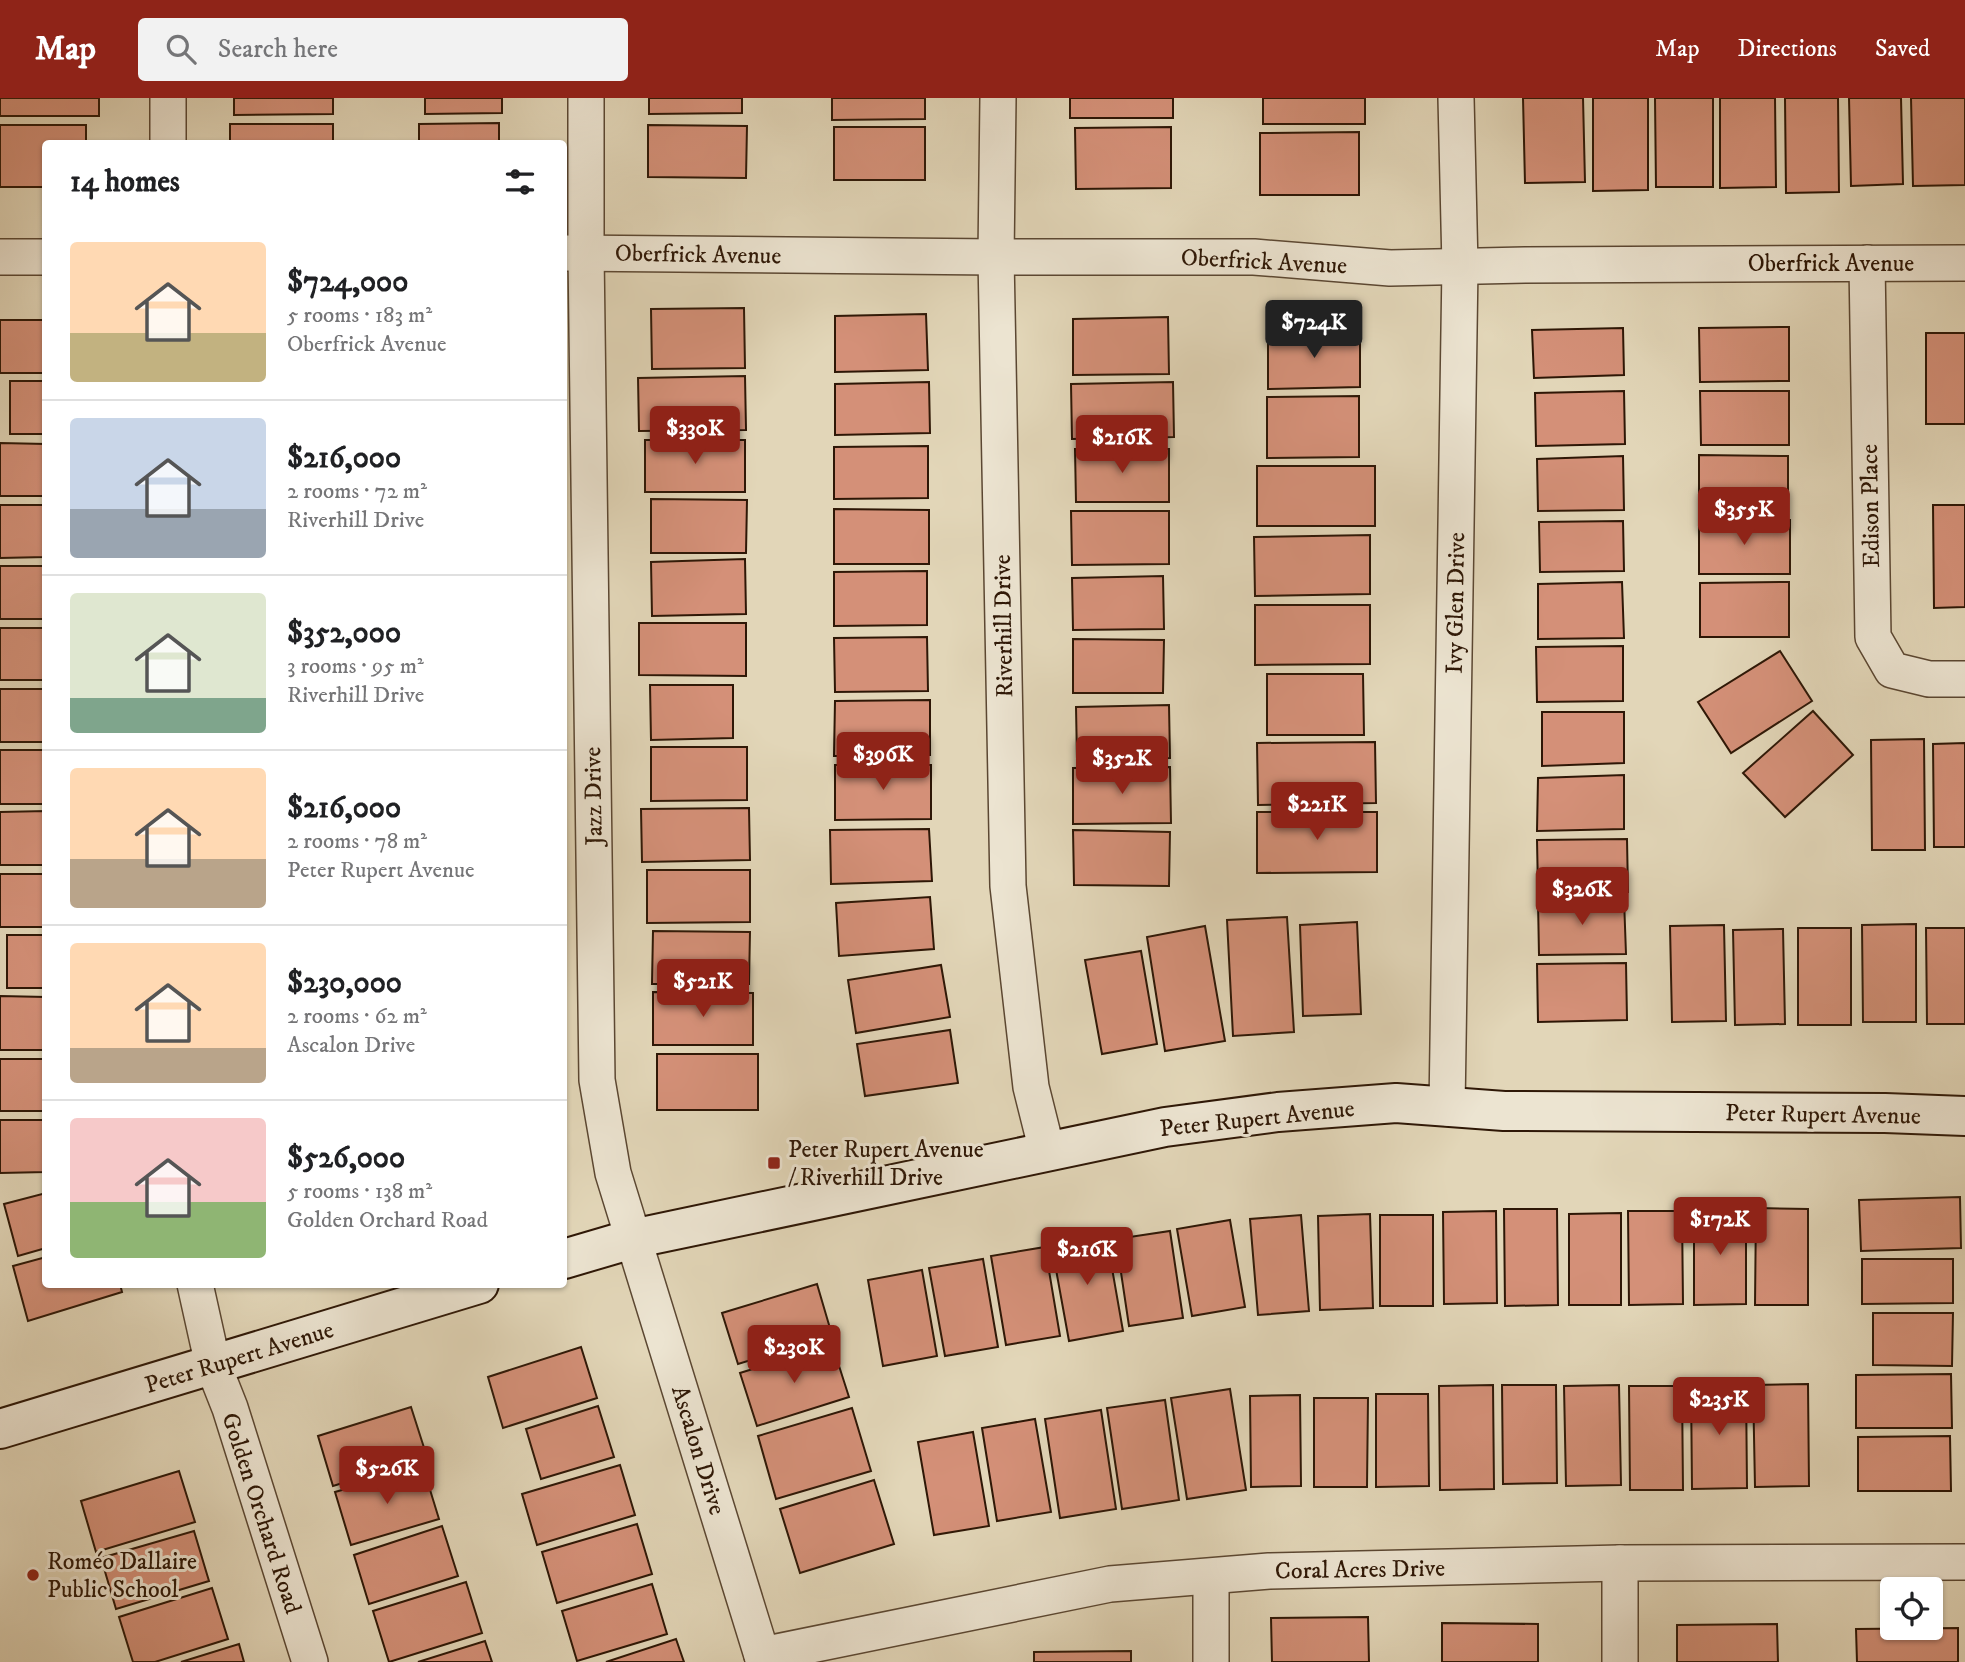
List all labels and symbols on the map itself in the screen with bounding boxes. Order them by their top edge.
street label: Oberfrick Avenue [615,239,782,271]
street label: Oberfrick Avenue [1180,243,1348,281]
street label: Oberfrick Avenue [1748,249,1914,279]
pin: $724K [1265,300,1363,360]
pin: $330K [646,406,744,466]
pin: $216K [1073,416,1171,475]
street label: Edison Place [1855,444,1887,568]
pin: $355K [1695,488,1793,547]
street label: Ivy Glen Drive [1440,532,1472,674]
street label: Riverhill Drive [988,554,1020,698]
pin: $396K [834,732,932,792]
pin: $352K [1073,736,1171,796]
street label: Jazz Drive [578,746,610,848]
pin: $221K [1268,782,1366,842]
pin: $326K [1533,868,1631,927]
pin: $521K [654,960,752,1019]
street label: Peter Rupert Avenue [1158,1094,1356,1144]
street label: Peter Rupert Avenue [1725,1098,1921,1132]
place label: Peter Rupert Avenue / Riverhill Drive [788,1135,984,1193]
marker: Peter Rupert Avenue / Riverhill Drive [766,1155,782,1171]
pin: $172K [1671,1198,1769,1257]
pin: $216K [1038,1228,1136,1287]
street label: Peter Rupert Avenue [141,1315,337,1401]
pin: $230K [745,1326,843,1385]
pin: $235K [1670,1378,1768,1437]
street label: Ascalon Drive [664,1382,732,1519]
street label: Golden Orchard Road [214,1409,308,1618]
pin: $526K [338,1446,436,1506]
place label: Roméo Dallaire Public School [47,1547,197,1605]
street label: Coral Acres Drive [1275,1554,1445,1586]
marker: Roméo Dallaire Public School [25,1567,41,1583]

